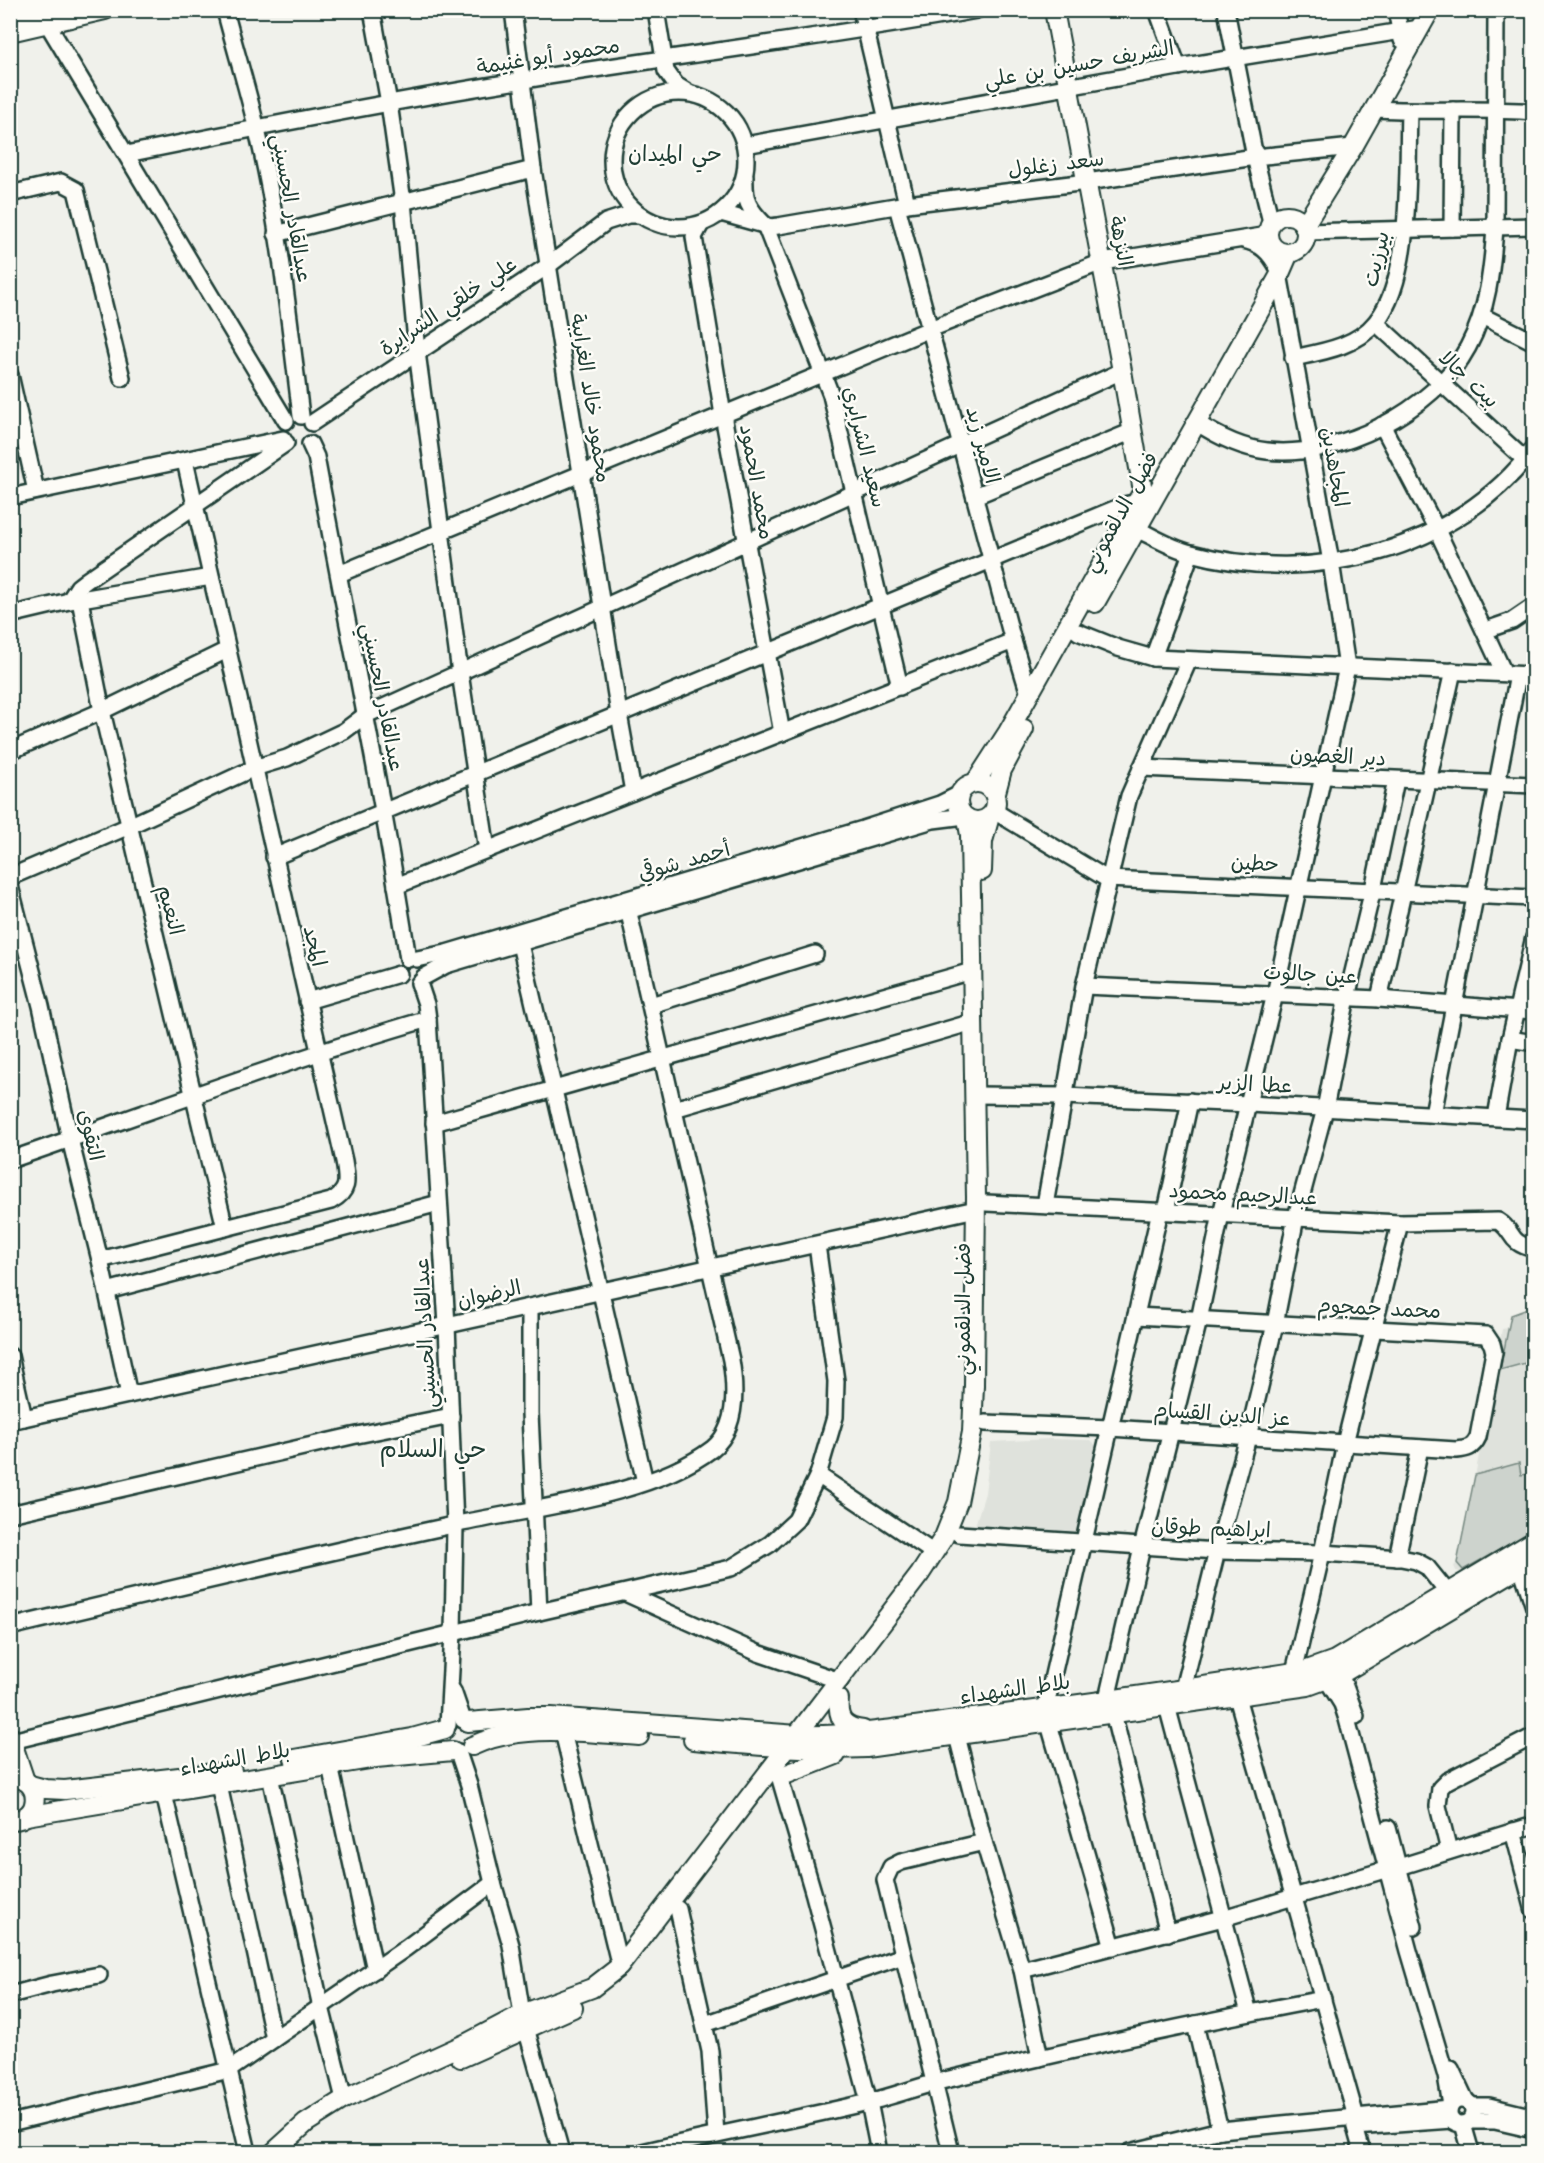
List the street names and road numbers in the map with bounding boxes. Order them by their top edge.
street label: محمود أبو غنيمة [474,30,622,85]
street label: الشريف حسين بن علي [982,33,1177,99]
street label: عبدالقادر الحسيني [260,131,320,285]
street label: سعد زغلول [1006,143,1106,188]
street label: النزهة [1098,213,1141,269]
street label: بيرزيت [1355,228,1400,291]
street label: علي خلقي الشرايرة [373,249,525,366]
street label: محمود خالد الغرايبة [560,311,619,485]
street label: بيت جالا [1430,343,1506,417]
street label: سعيد الشرايري [833,383,895,511]
street label: الامير زيد [955,403,1008,488]
street label: محمد الحمود [729,422,782,543]
street label: المجاهدين [1310,424,1357,510]
street label: فضل الدلقموني [1075,447,1169,579]
street label: عبدالقادر الحسيني [350,620,412,774]
street label: دير الغصون [1289,739,1387,776]
street label: أحمد شوقي [634,834,734,891]
street label: حطين [1230,847,1280,882]
street label: النعيم [147,882,192,939]
street label: المجد [293,923,334,970]
street label: عين جالوت [1262,957,1358,994]
street label: عطا الزير [1215,1067,1293,1104]
street label: التقوى [68,1106,111,1164]
street label: عبدالرحيم محمود [1168,1175,1318,1216]
street label: فضل الدلقموني [948,1243,982,1375]
street label: عبدالقادر الحسيني [406,1257,448,1409]
street label: الرضوان [454,1272,525,1319]
street label: محمد جمجوم [1316,1290,1442,1329]
street label: عز الدين القسام [1152,1394,1291,1437]
street label: ابراهيم طوقان [1150,1511,1272,1548]
street label: بلاط الشهداء [958,1666,1073,1715]
street label: بلاط الشهداء [177,1735,293,1786]

